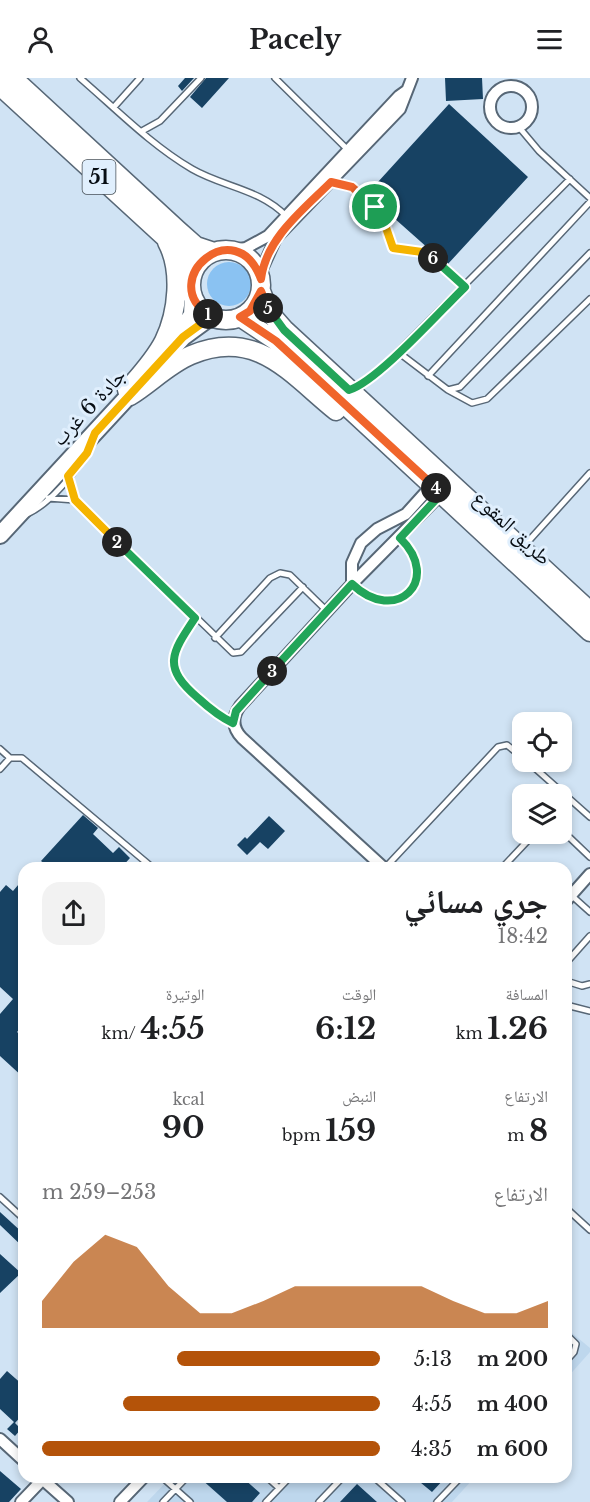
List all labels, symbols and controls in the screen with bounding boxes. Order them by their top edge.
icon: person [24,23,57,56]
text: Pacely [249,23,341,56]
icon: menu [533,23,566,56]
road number: 51 [82,160,116,194]
pin [349,181,400,232]
icon: arrive [358,190,391,223]
pin: 6 [418,243,448,273]
text: 6 [428,248,438,268]
pin: 5 [253,293,283,323]
text: 5 [263,298,273,318]
pin: 1 [193,299,223,329]
text: 1 [205,304,211,324]
street label: جادة 6 غرب [46,363,132,451]
pin: 4 [421,473,451,503]
text: 4 [431,478,441,498]
street label: طريق المقوع [467,485,557,571]
pin: 2 [102,527,132,557]
text: 2 [112,532,122,552]
pin: 3 [257,656,287,686]
text: 3 [267,661,277,681]
map controls [512,712,572,844]
button: locate [512,712,572,772]
button: layers [512,784,572,844]
text: جري مسائي [404,881,548,922]
button: share [42,882,105,945]
text: 18:42 [497,924,548,948]
text: الوتيرة [166,984,205,1004]
text: الوقت [342,984,376,1004]
text: المسافة [506,984,548,1004]
text: 4:55 [141,1010,205,1047]
text: 6:12 [315,1010,376,1047]
text: 1.26 [487,1010,548,1047]
text: /km [102,1023,141,1043]
text: km [456,1023,487,1043]
text: النبض [342,1086,376,1106]
text: الارتفاع [504,1086,548,1106]
text: kcal [173,1089,205,1109]
text: 90 [162,1109,205,1146]
text: 159 [325,1112,376,1149]
text: 8 [529,1112,548,1149]
text: bpm [282,1125,325,1145]
text: m [507,1125,529,1145]
text: 253–259 m [42,1180,156,1204]
text: الارتفاع [493,1182,548,1206]
text: 5:13 [414,1347,452,1371]
text: 200 m [477,1347,548,1371]
text: 4:55 [412,1392,452,1416]
text: 400 m [477,1392,548,1416]
text: 4:35 [411,1437,452,1461]
text: 600 m [477,1437,548,1461]

